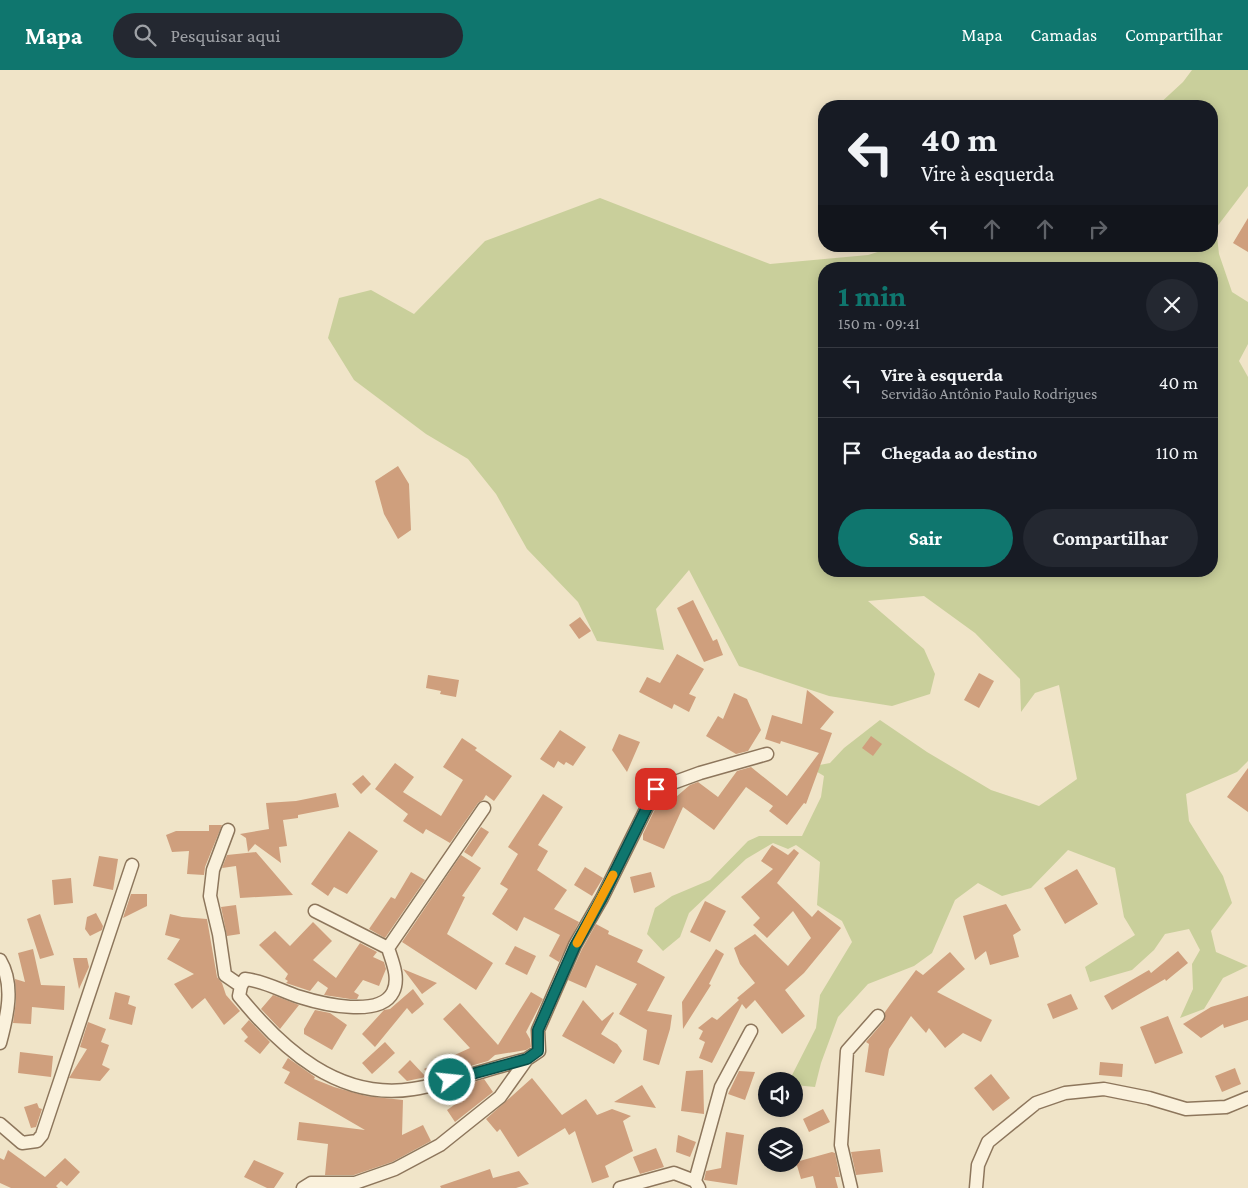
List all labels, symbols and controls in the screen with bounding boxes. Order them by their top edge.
search box [113,13,463,58]
icon: search [131,21,159,49]
text: Mapa [25,22,83,49]
text: Pesquisar aqui [171,25,280,46]
text: Mapa [962,25,1003,45]
text: Camadas [1031,25,1097,45]
text: Compartilhar [1125,25,1223,45]
icon: left [838,120,903,185]
text: 40 m [921,120,998,159]
text: Vire à esquerda [921,161,1054,186]
icon: left [925,215,953,243]
icon: ahead [978,215,1006,243]
icon: ahead [1031,215,1059,243]
icon: right [1084,215,1112,243]
text: 1 min [838,279,906,312]
button: close [1146,279,1198,331]
text: 150 m · 09:41 [838,315,920,332]
text: Vire à esquerda [881,364,1003,385]
icon: left [838,369,866,397]
text: 40 m [1159,372,1198,393]
text: Servidão Antônio Paulo Rodrigues [881,385,1097,402]
icon: arrive [838,439,866,467]
text: Chegada ao destino [881,442,1037,463]
text: 110 m [1156,442,1198,463]
button: Sair [838,509,1013,567]
button: Compartilhar [1023,509,1198,567]
pin [635,768,677,810]
icon: arrive [642,775,670,803]
position arrow [423,1053,475,1105]
map controls [758,1072,803,1172]
button: sound [758,1072,803,1117]
button: layers [758,1127,803,1172]

